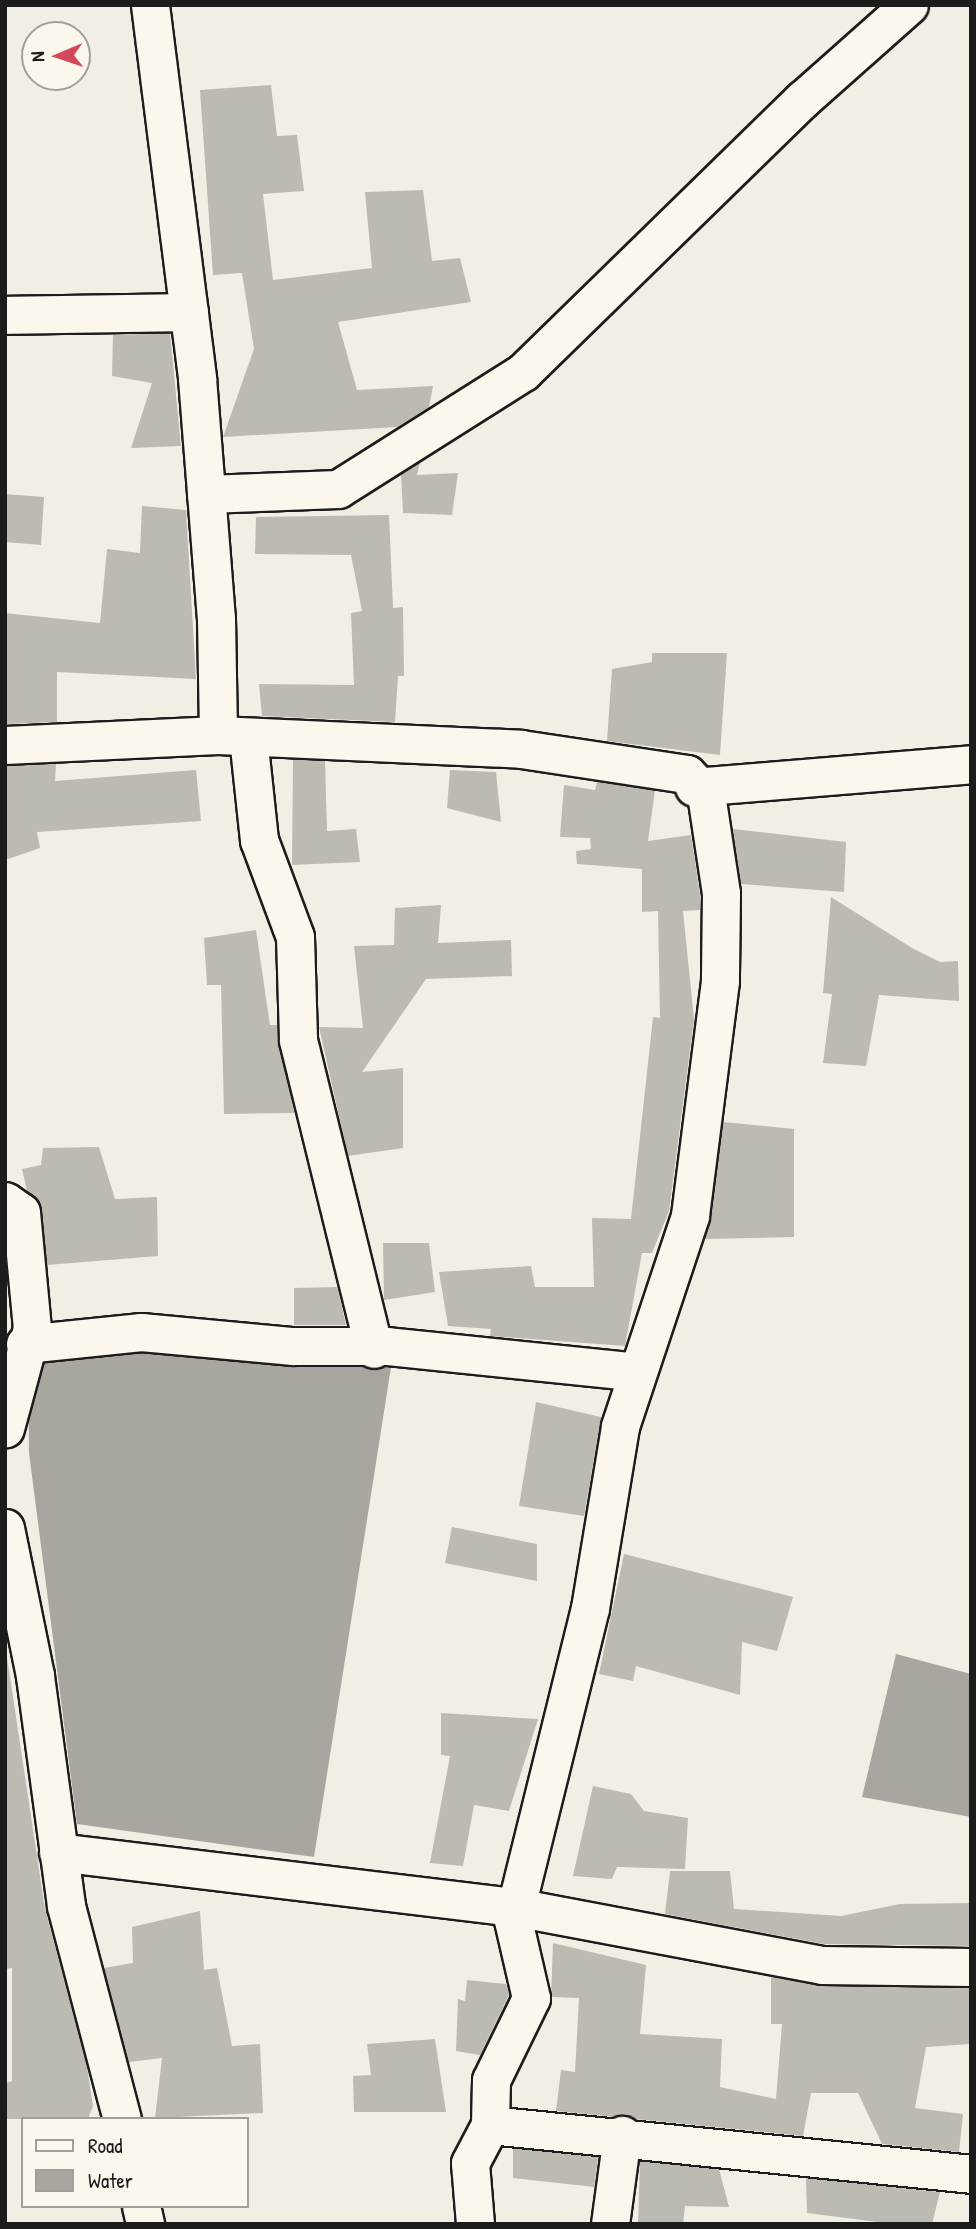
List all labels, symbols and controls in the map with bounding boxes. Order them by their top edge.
north arrow [21,21,91,91]
text: N [24,51,50,62]
legend [21,2117,248,2208]
text: Road [88,2131,122,2160]
text: Water [88,2166,133,2195]

